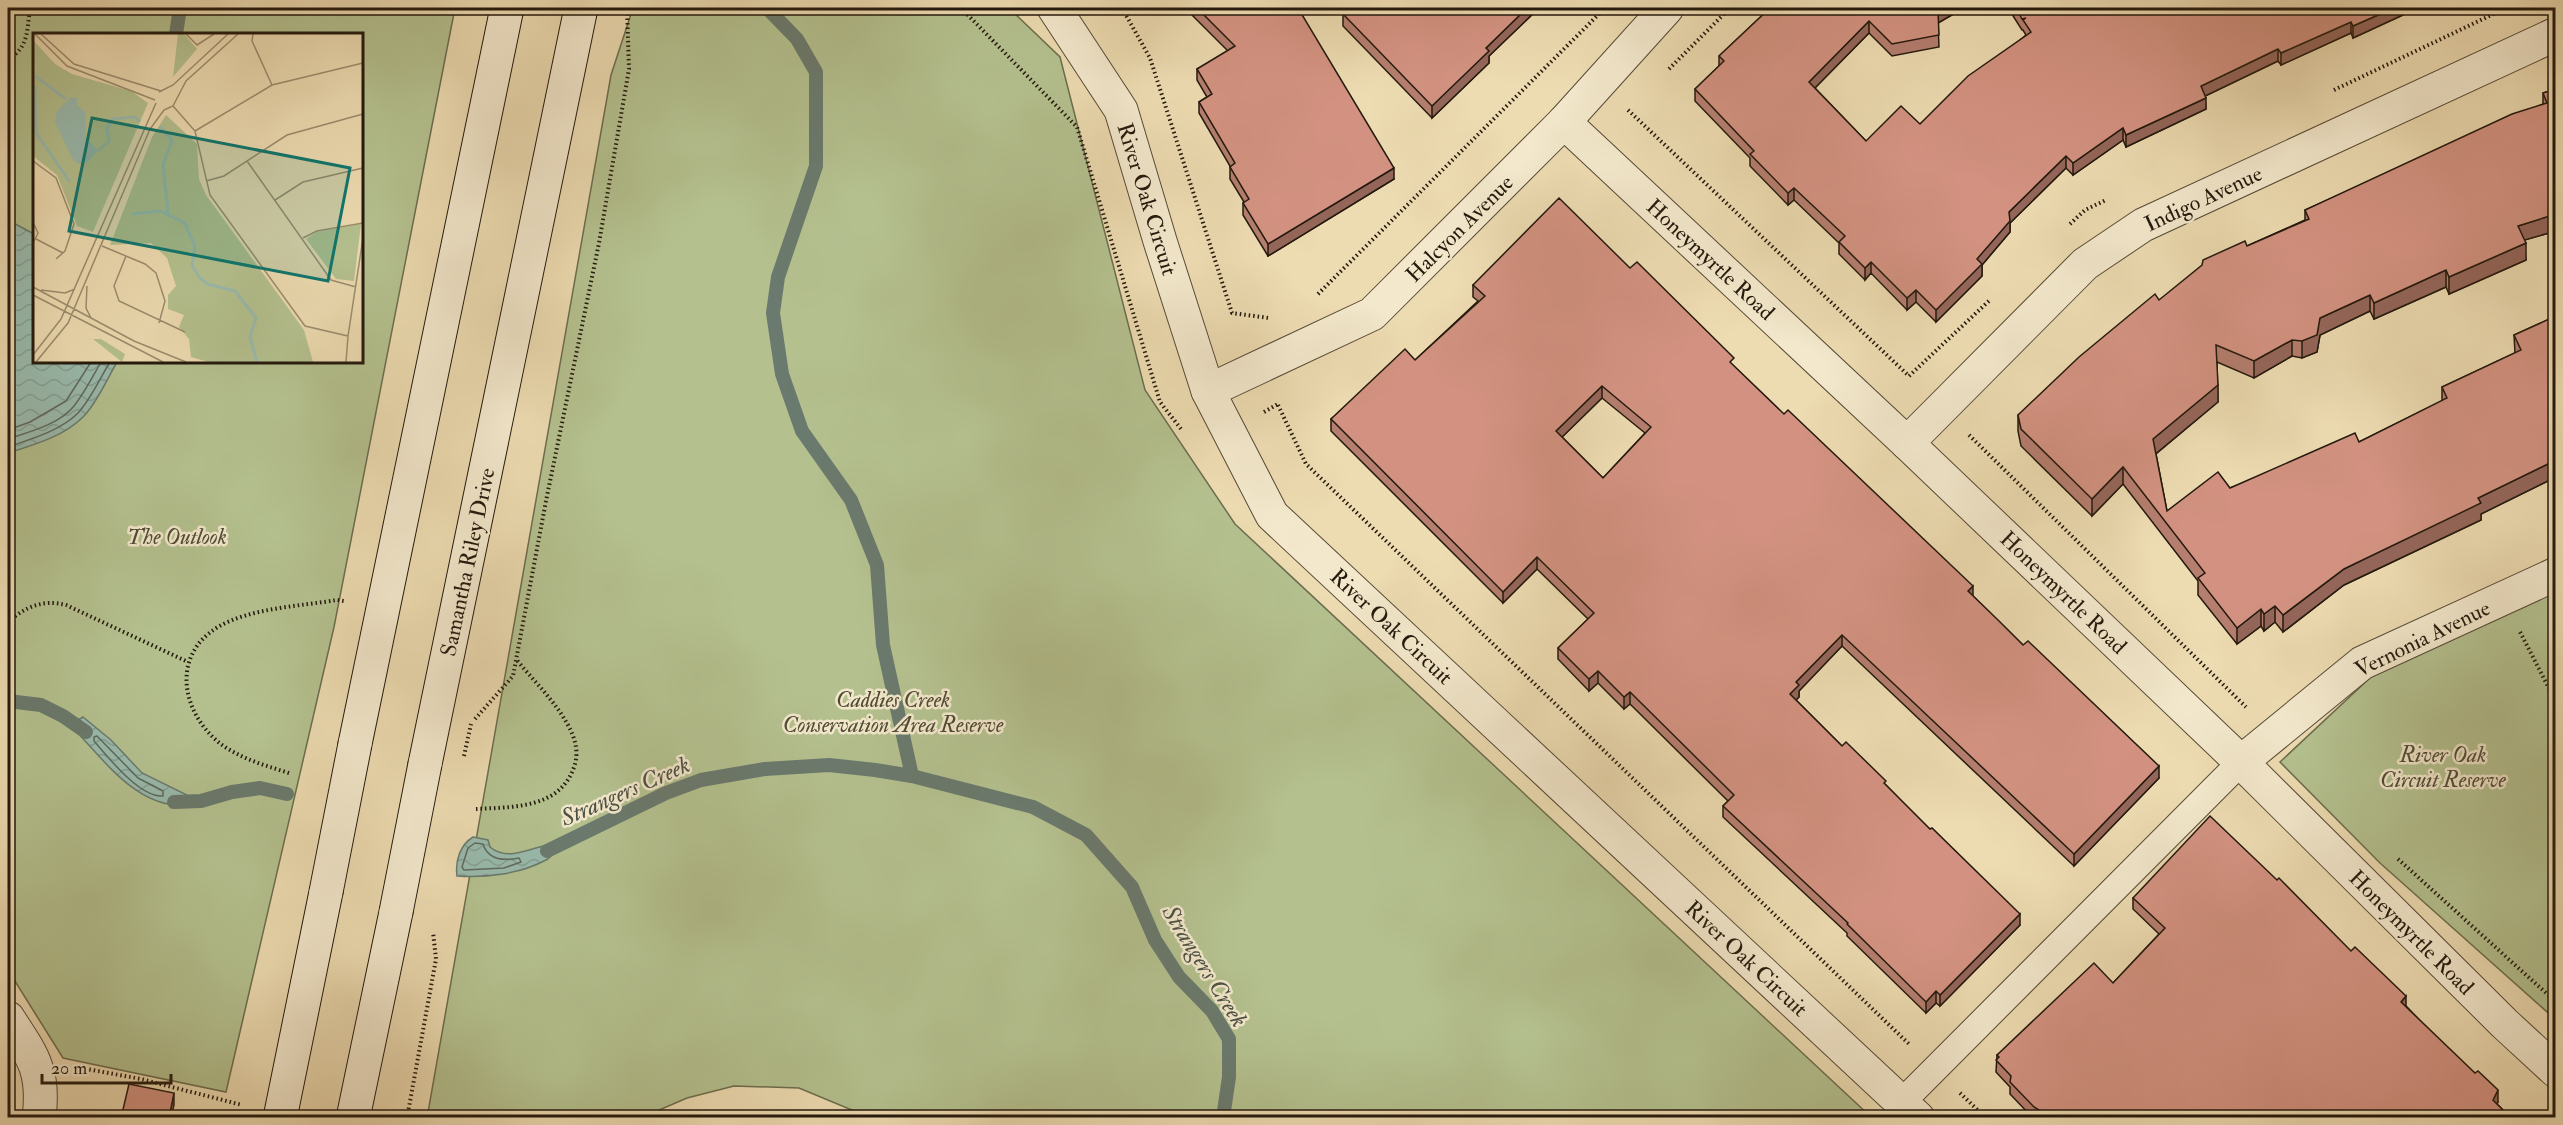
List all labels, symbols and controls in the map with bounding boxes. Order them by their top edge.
inset map [33,33,363,363]
street label: River Oak Circuit [1111,120,1184,279]
street label: Indigo Avenue [2140,159,2267,238]
street label: Halcyon Avenue [1400,169,1520,289]
street label: Honeymyrtle Road [1640,193,1781,327]
street label: Samantha Riley Drive [434,465,502,659]
park label: The Outlook [127,523,227,551]
street label: Honeymyrtle Road [1994,525,2133,660]
street label: River Oak Circuit [1324,563,1459,691]
street label: Vernonia Avenue [2350,594,2495,684]
park label: Caddies Creek Conservation Area Reserve [783,686,1004,739]
park label: River Oak Circuit Reserve [2380,741,2507,794]
water label: Strangers Creek [555,749,695,834]
street label: Honeymyrtle Road [2343,864,2480,1001]
street label: River Oak Circuit [1679,895,1814,1023]
water label: Strangers Creek [1154,898,1254,1033]
scale bar [42,1047,171,1085]
text: 20 m [51,1057,87,1080]

